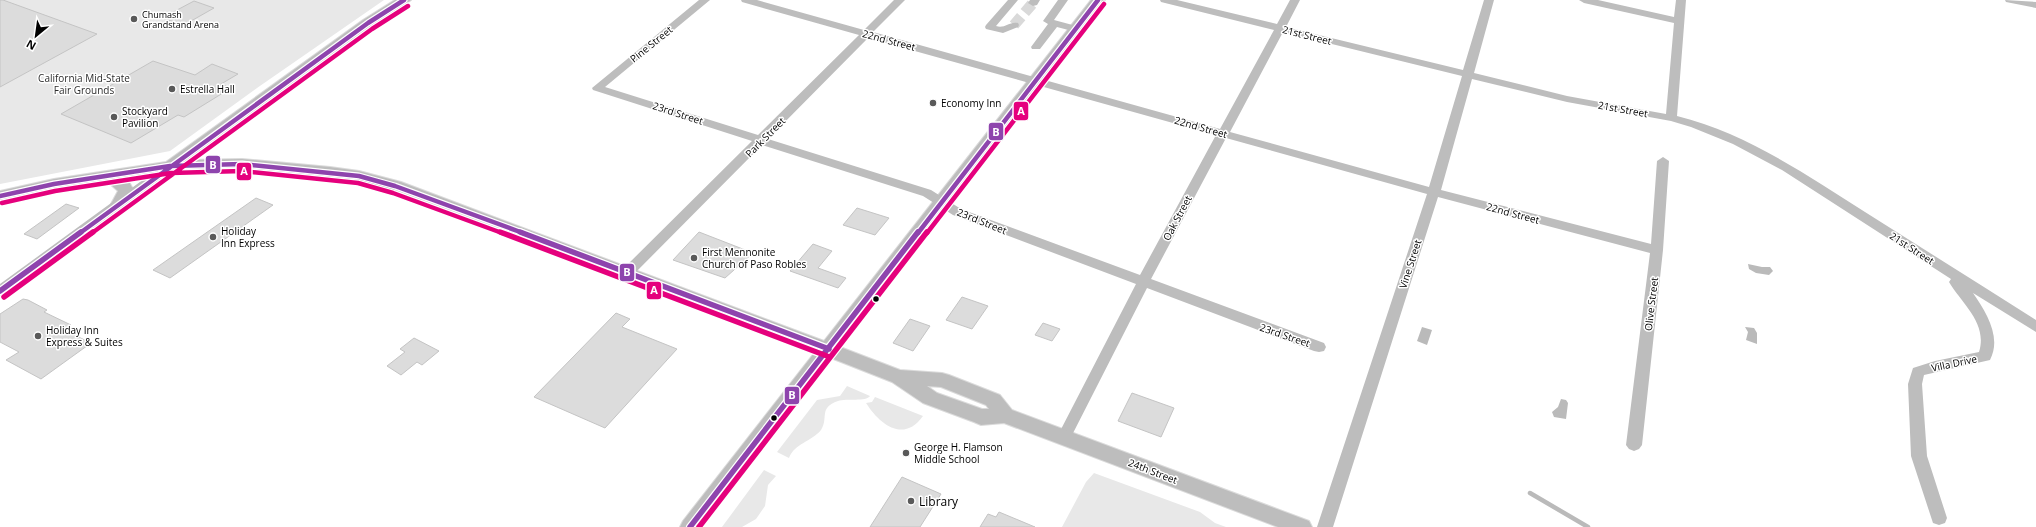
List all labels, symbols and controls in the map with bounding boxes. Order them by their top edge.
place label: Chumash Grandstand Arena [142,8,219,31]
marker: Chumash Grandstand Arena [129,14,139,24]
north arrow [16,16,56,56]
street label: Pine Street [627,22,675,65]
street label: 21st Street [1281,22,1334,48]
street label: 22nd Street [861,26,917,54]
text: N [23,36,38,54]
park label: California Mid-State Fair Grounds [38,71,130,97]
place label: Estrella Hall [180,82,235,96]
marker: Estrella Hall [167,84,177,94]
place label: Economy Inn [941,96,1001,110]
street label: 23rd Street [651,98,705,128]
marker: Economy Inn [928,98,938,108]
street label: 21st Street [1597,98,1649,120]
line badge: A [1013,101,1029,121]
text: A [1017,103,1025,118]
place label: Stockyard Pavilion [122,104,168,130]
marker: Stockyard Pavilion [109,112,119,122]
street label: 22nd Street [1173,113,1229,141]
street label: Park Street [742,114,788,160]
line badge: B [988,122,1004,141]
text: B [992,124,1000,139]
line badge: B [205,155,221,174]
text: B [209,157,217,172]
line badge: A [236,162,252,181]
text: A [240,163,248,178]
street label: Oak Street [1159,193,1195,243]
street label: 22nd Street [1485,199,1541,227]
street label: 23rd Street [955,205,1009,237]
place label: Holiday Inn Express [221,224,275,250]
street label: 21st Street [1887,228,1937,268]
marker: Holiday Inn Express [208,232,218,242]
street label: Vine Street [1395,237,1425,290]
place label: First Mennonite Church of Paso Robles [702,245,807,271]
marker: First Mennonite Church of Paso Robles [689,253,699,263]
line badge: B [619,263,635,282]
text: B [623,264,631,279]
street label: Olive Street [1641,276,1661,332]
line badge: A [646,281,662,300]
text: A [650,282,658,297]
unlabelled marker [871,294,881,304]
street label: 23rd Street [1258,320,1312,350]
place label: Holiday Inn Express & Suites [46,323,123,349]
marker: Holiday Inn Express & Suites [33,331,43,341]
street label: Villa Drive [1930,351,1978,375]
line badge: B [784,386,800,405]
text: B [788,387,796,402]
unlabelled marker [769,413,779,423]
place label: George H. Flamson Middle School [914,440,1003,466]
marker: George H. Flamson Middle School [901,448,911,458]
street label: 24th Street [1126,455,1180,487]
place label: Library [919,493,959,510]
marker: Library [906,496,916,506]

